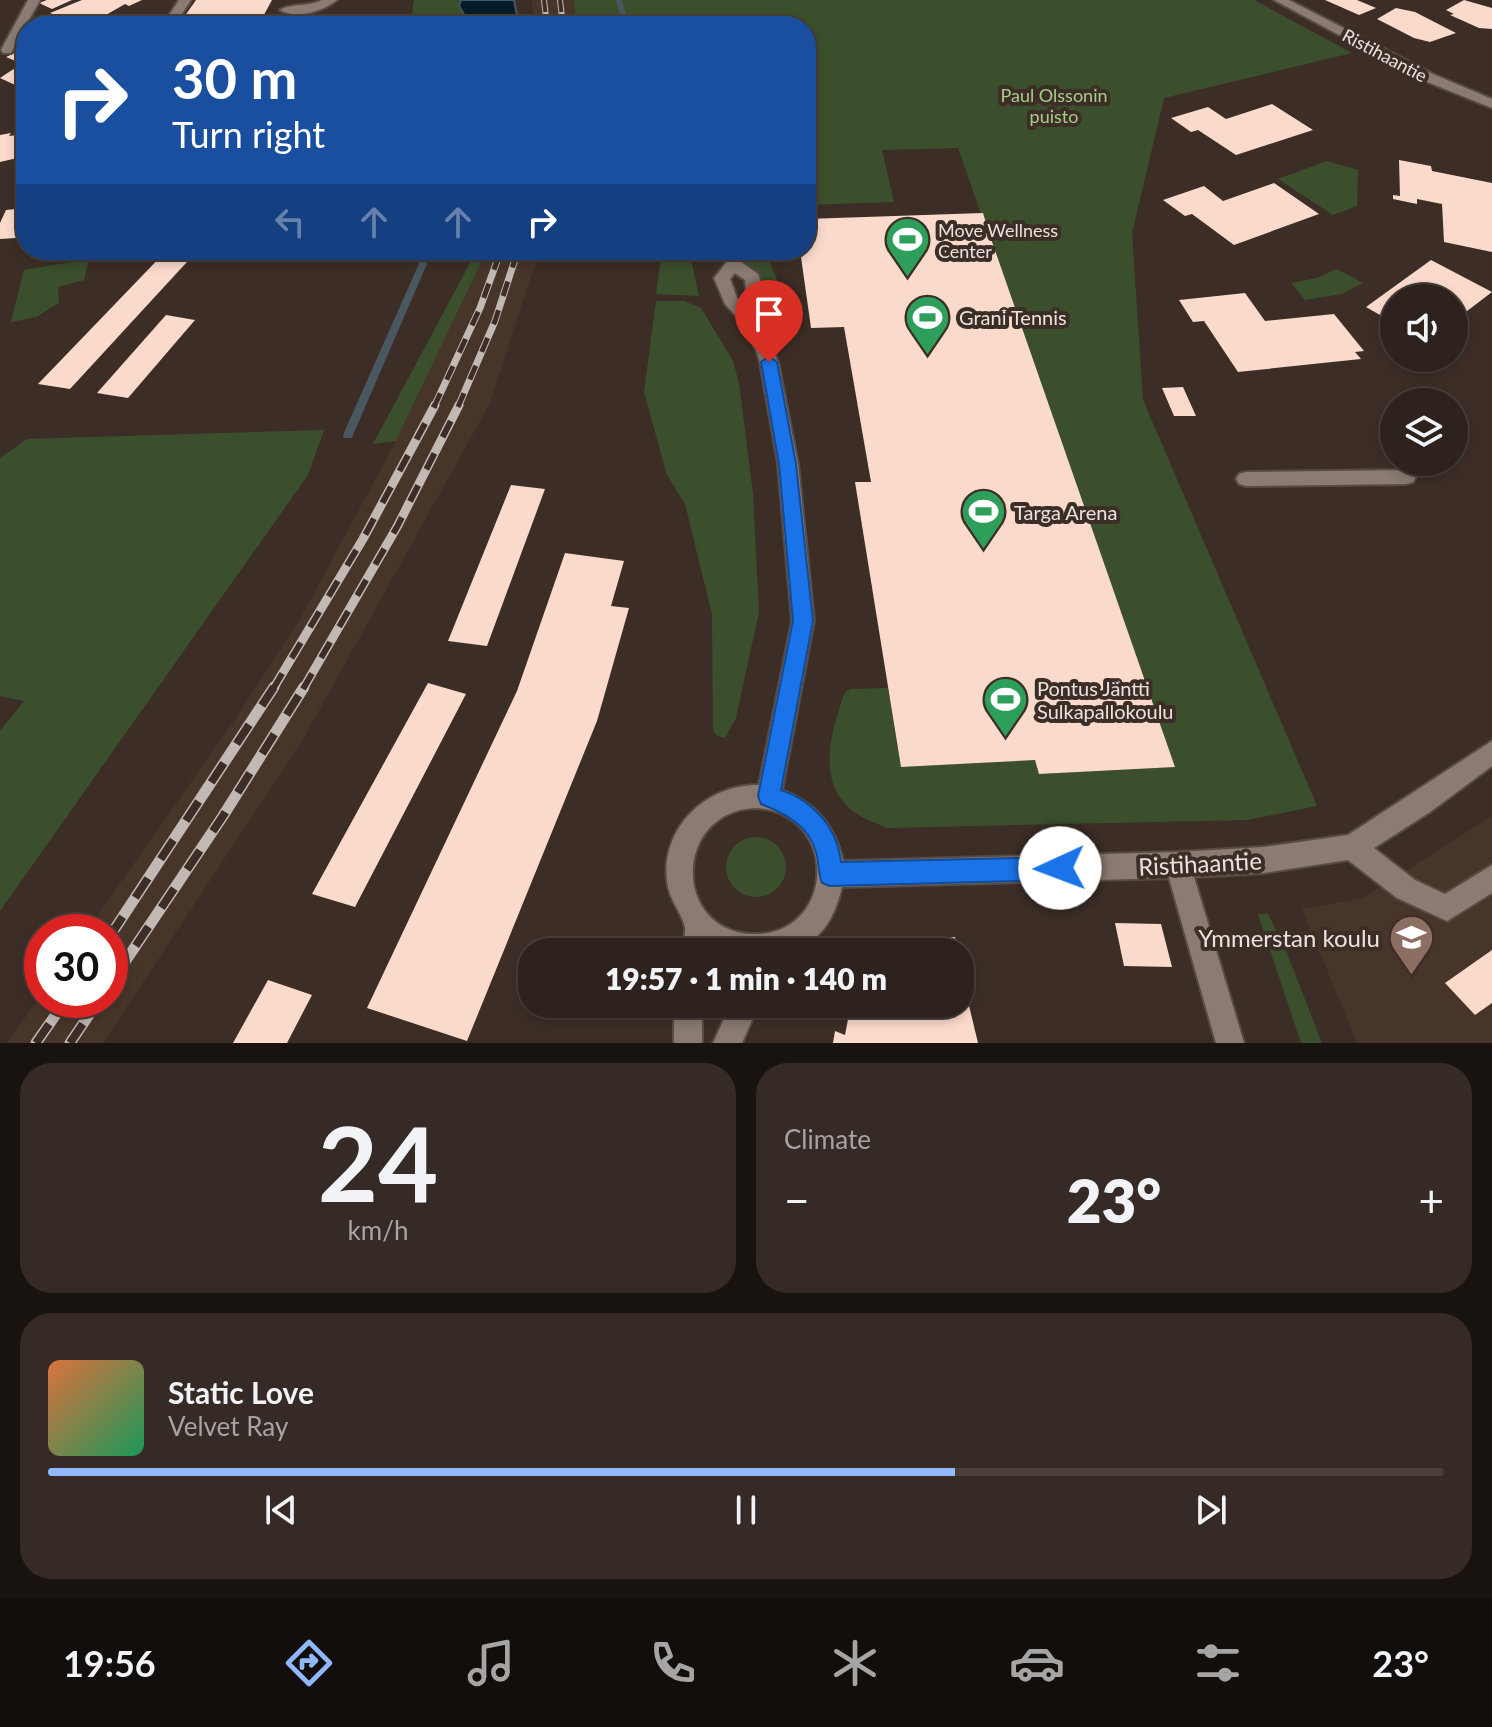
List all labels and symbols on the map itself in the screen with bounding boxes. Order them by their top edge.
street label: Ristihaantie [1339,24,1431,86]
park label: Paul Olssonin puisto [1000,84,1108,127]
sports icon: Move Wellness Center [883,216,931,279]
place label: Move Wellness Center [938,219,1058,262]
pin [735,280,803,362]
sports icon: Grani Tennis [904,293,952,356]
place label: Grani Tennis [959,305,1067,329]
sports icon: Targa Arena [959,488,1007,551]
place label: Targa Arena [1014,500,1117,524]
sports icon: Pontus Jäntti Sulkapallokoulu [982,676,1030,739]
place label: Pontus Jäntti Sulkapallokoulu [1037,676,1174,723]
position arrow [1018,826,1102,910]
street label: Ristihaantie [1137,845,1263,881]
school or university icon: Ymmerstan koulu [1387,913,1435,976]
speed limit sign: 30 [24,914,128,1018]
place label: Ymmerstan koulu [1198,923,1380,952]

